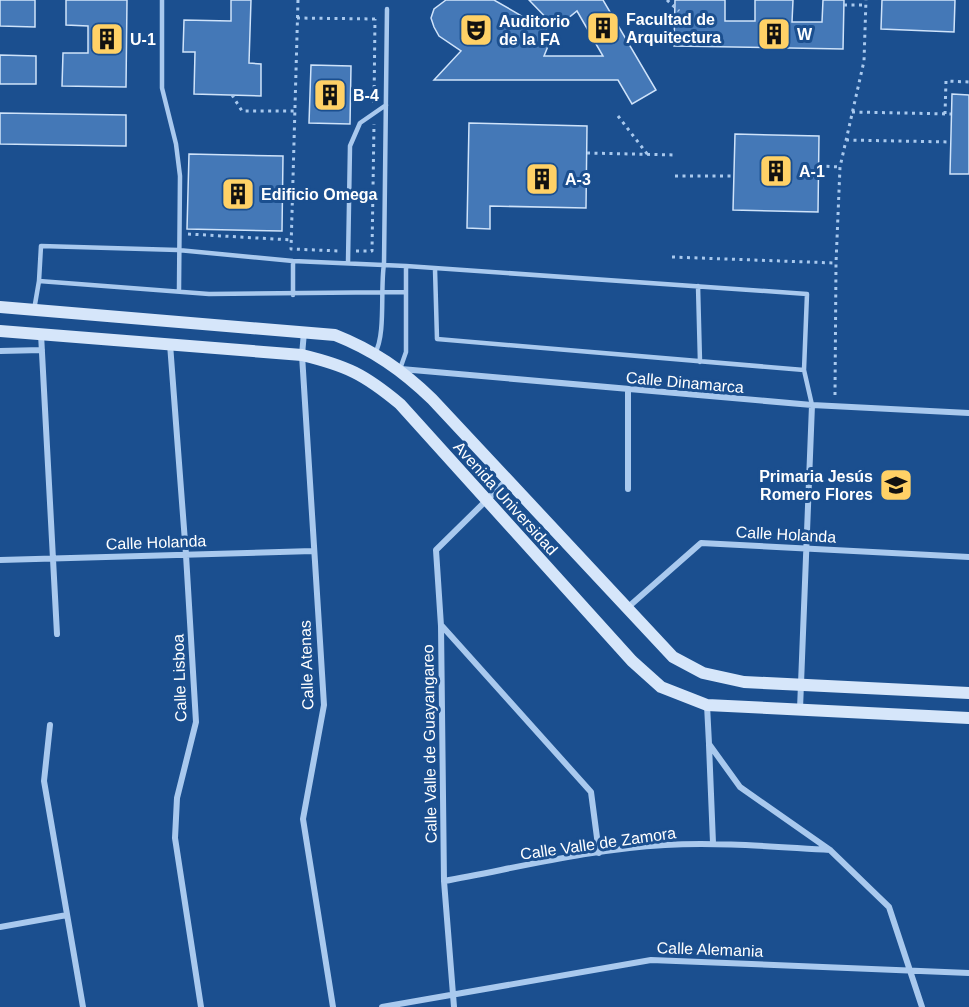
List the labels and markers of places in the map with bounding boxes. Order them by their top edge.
building icon: Facultad de Arquitectura [585,10,621,46]
place label: Facultad de Arquitectura [626,11,721,46]
theatre icon: Auditorio de la FA [458,12,494,48]
place label: Auditorio de la FA [499,13,570,48]
building icon: W [756,16,792,52]
building icon: U-1 [89,21,125,57]
place label: W [797,26,813,43]
place label: U-1 [130,31,156,48]
building icon: B-4 [312,77,348,113]
place label: B-4 [353,87,379,104]
building icon: A-1 [758,153,794,189]
building icon: A-3 [524,161,560,197]
place label: A-1 [799,163,825,180]
place label: A-3 [565,171,591,188]
building icon: Edificio Omega [220,176,256,212]
place label: Edificio Omega [261,186,378,203]
school or university icon: Primaria Jesús Romero Flores [878,467,914,503]
place label: Primaria Jesús Romero Flores [759,468,873,503]

